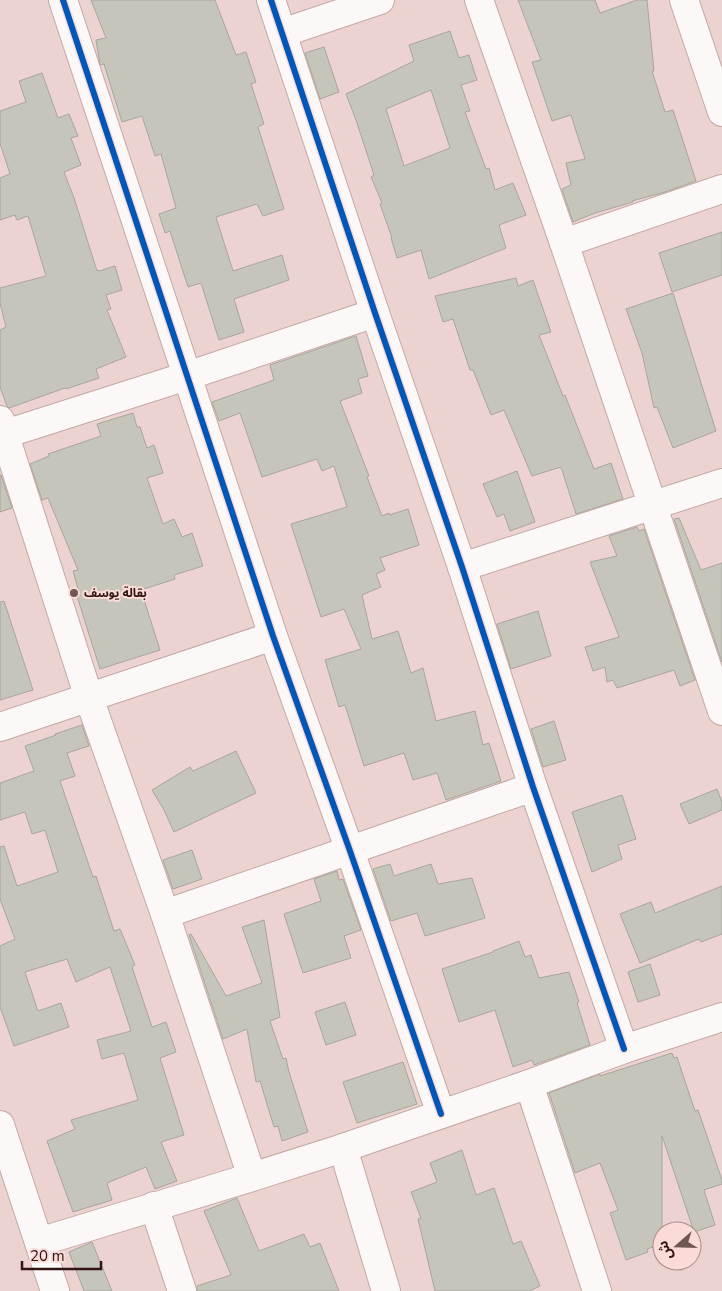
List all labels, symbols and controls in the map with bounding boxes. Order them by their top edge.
place label: بقالة يوسف [84,585,147,601]
marker: بقالة يوسف [68,587,80,599]
north arrow [652,1221,702,1271]
scale bar [22,1238,101,1270]
text: ش [653,1238,677,1263]
text: 20 m [30,1246,65,1266]

